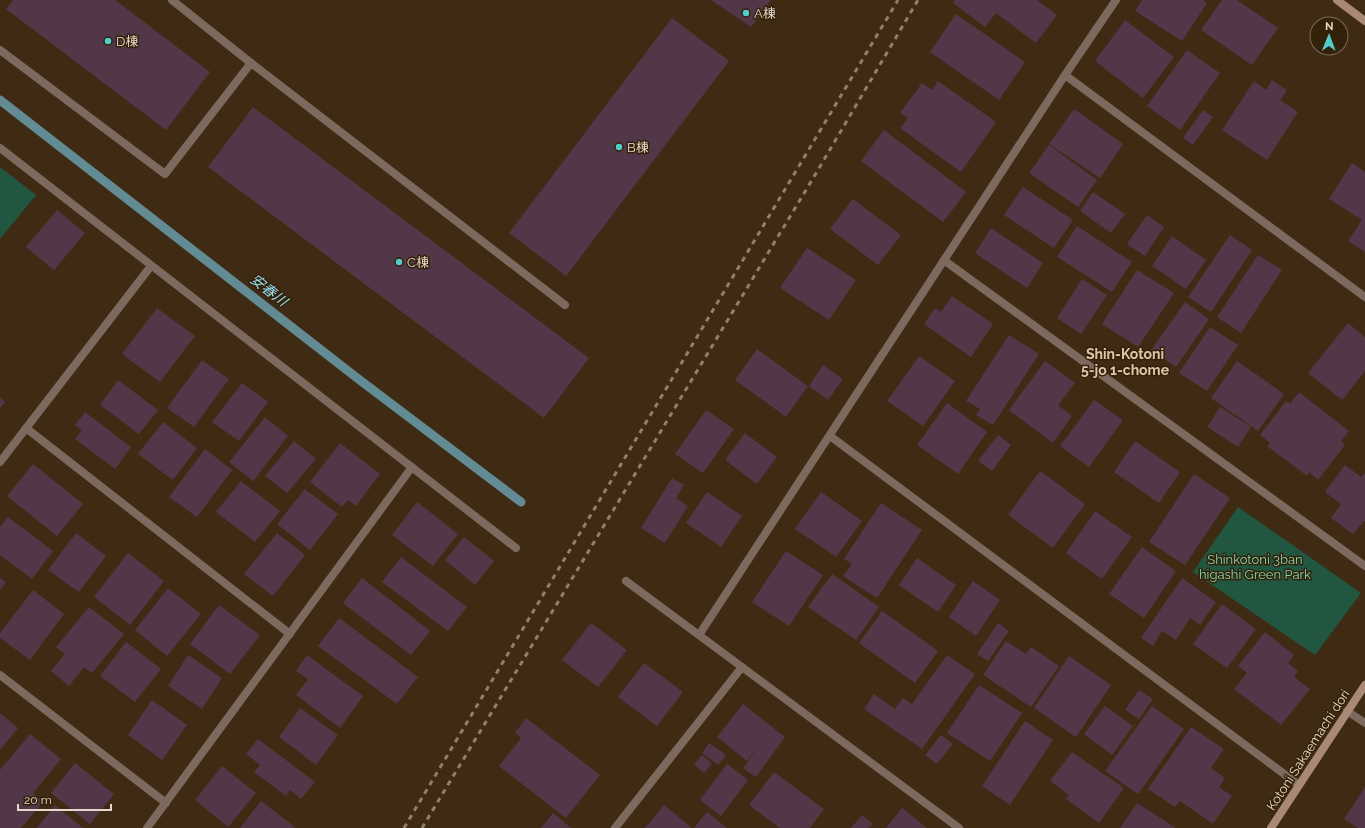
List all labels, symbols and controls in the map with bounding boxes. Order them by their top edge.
place label: A棟 [754,6,776,21]
marker: A棟 [741,8,751,18]
north arrow [1309,16,1349,56]
text: N [1325,20,1333,33]
place label: D棟 [116,34,138,49]
marker: D棟 [103,36,113,46]
place label: B棟 [627,140,649,155]
marker: B棟 [614,142,624,152]
place label: C棟 [407,255,429,270]
marker: C棟 [394,257,404,267]
water label: 安春川 [248,271,292,310]
district label: Shin-Kotoni 5-jo 1-chome [1081,346,1170,378]
park label: Shinkotoni 3ban higashi Green Park [1199,552,1311,582]
street label: Kotoni Sakaemachi dori [1263,687,1353,813]
scale bar [18,786,111,812]
text: 20 m [24,793,52,807]

